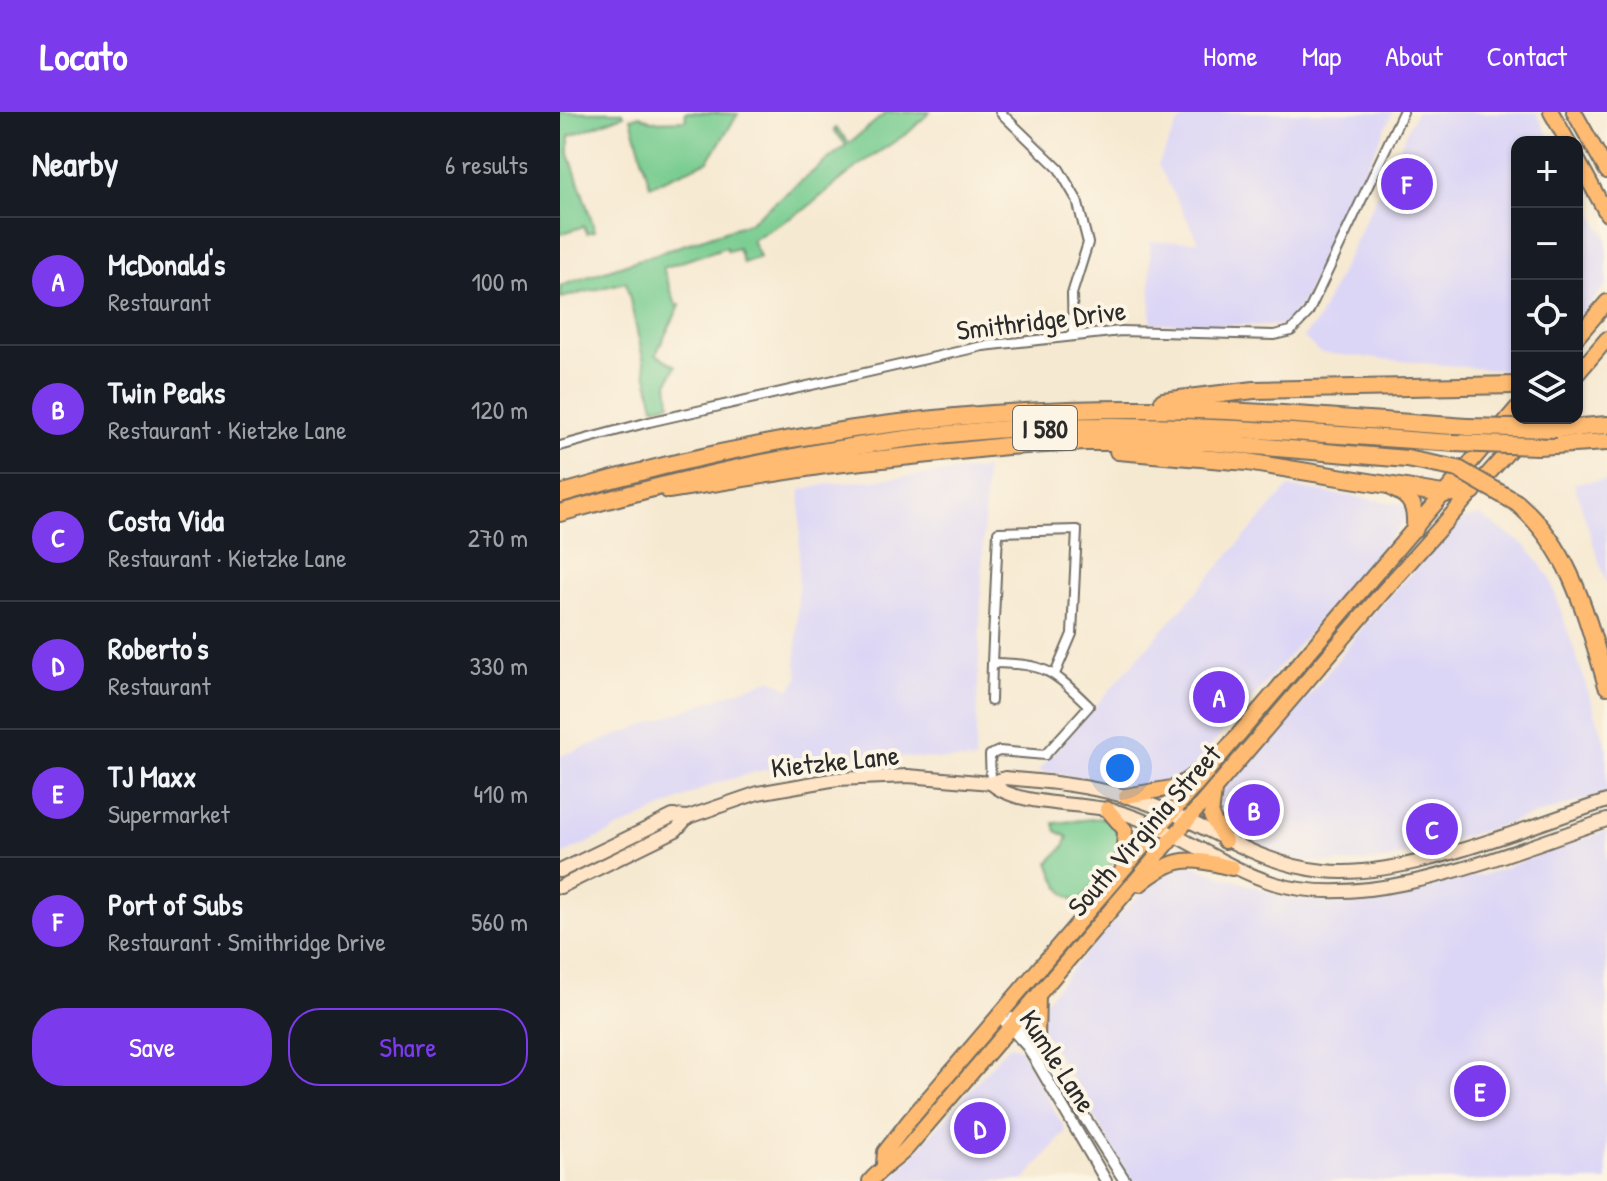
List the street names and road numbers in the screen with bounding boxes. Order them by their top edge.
street label: Smithridge Drive [954,291,1128,349]
road number: I 580 [1013,406,1077,450]
street label: Kietzke Lane [769,735,901,787]
street label: South Virginia Street [1059,736,1230,924]
street label: Kumle Lane [1011,1002,1105,1120]

